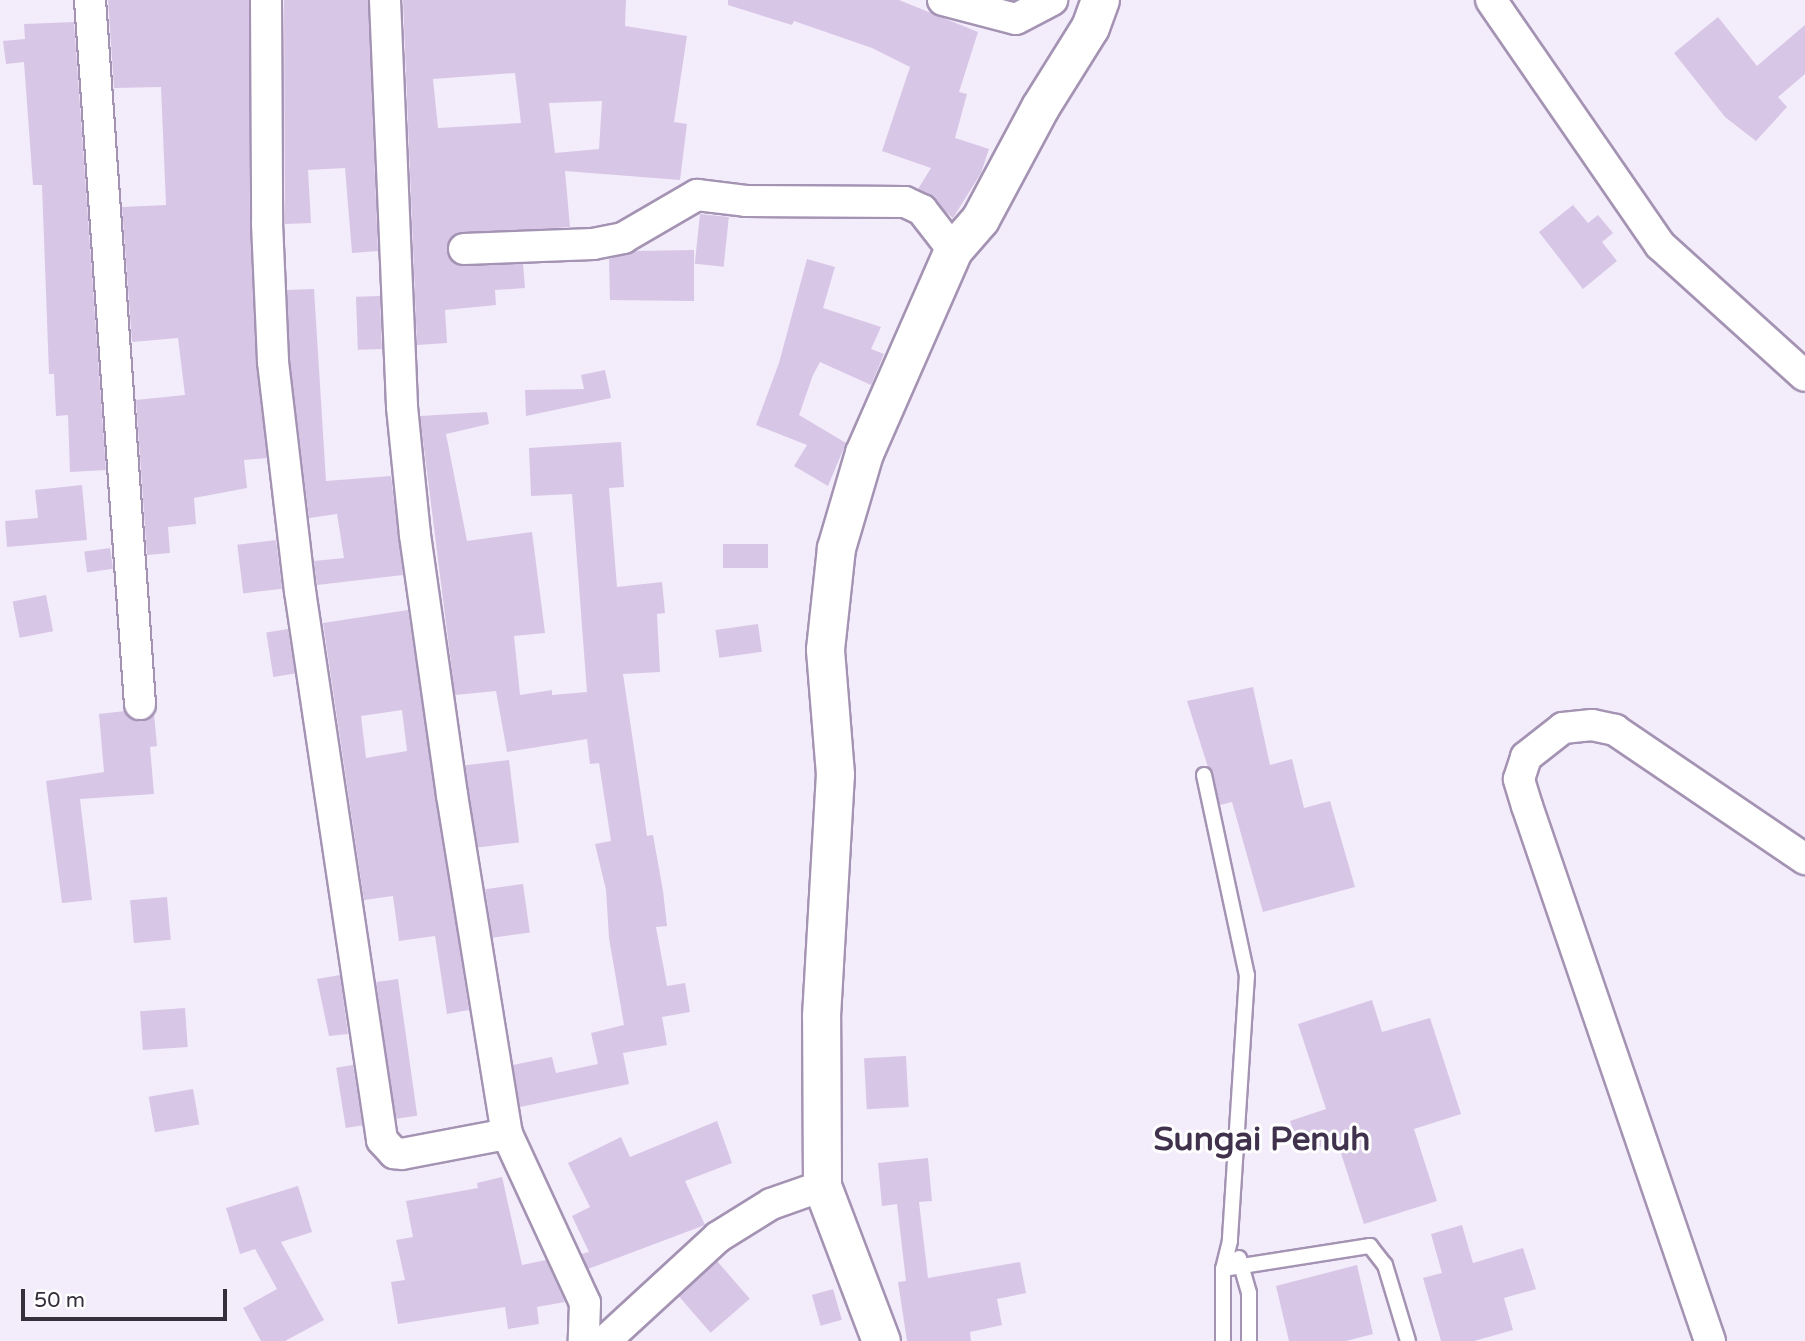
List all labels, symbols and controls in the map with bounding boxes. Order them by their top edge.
district label: Sungai Penuh [1154,1120,1370,1160]
scale bar [24,1274,231,1318]
text: 50 m [34,1288,85,1313]

